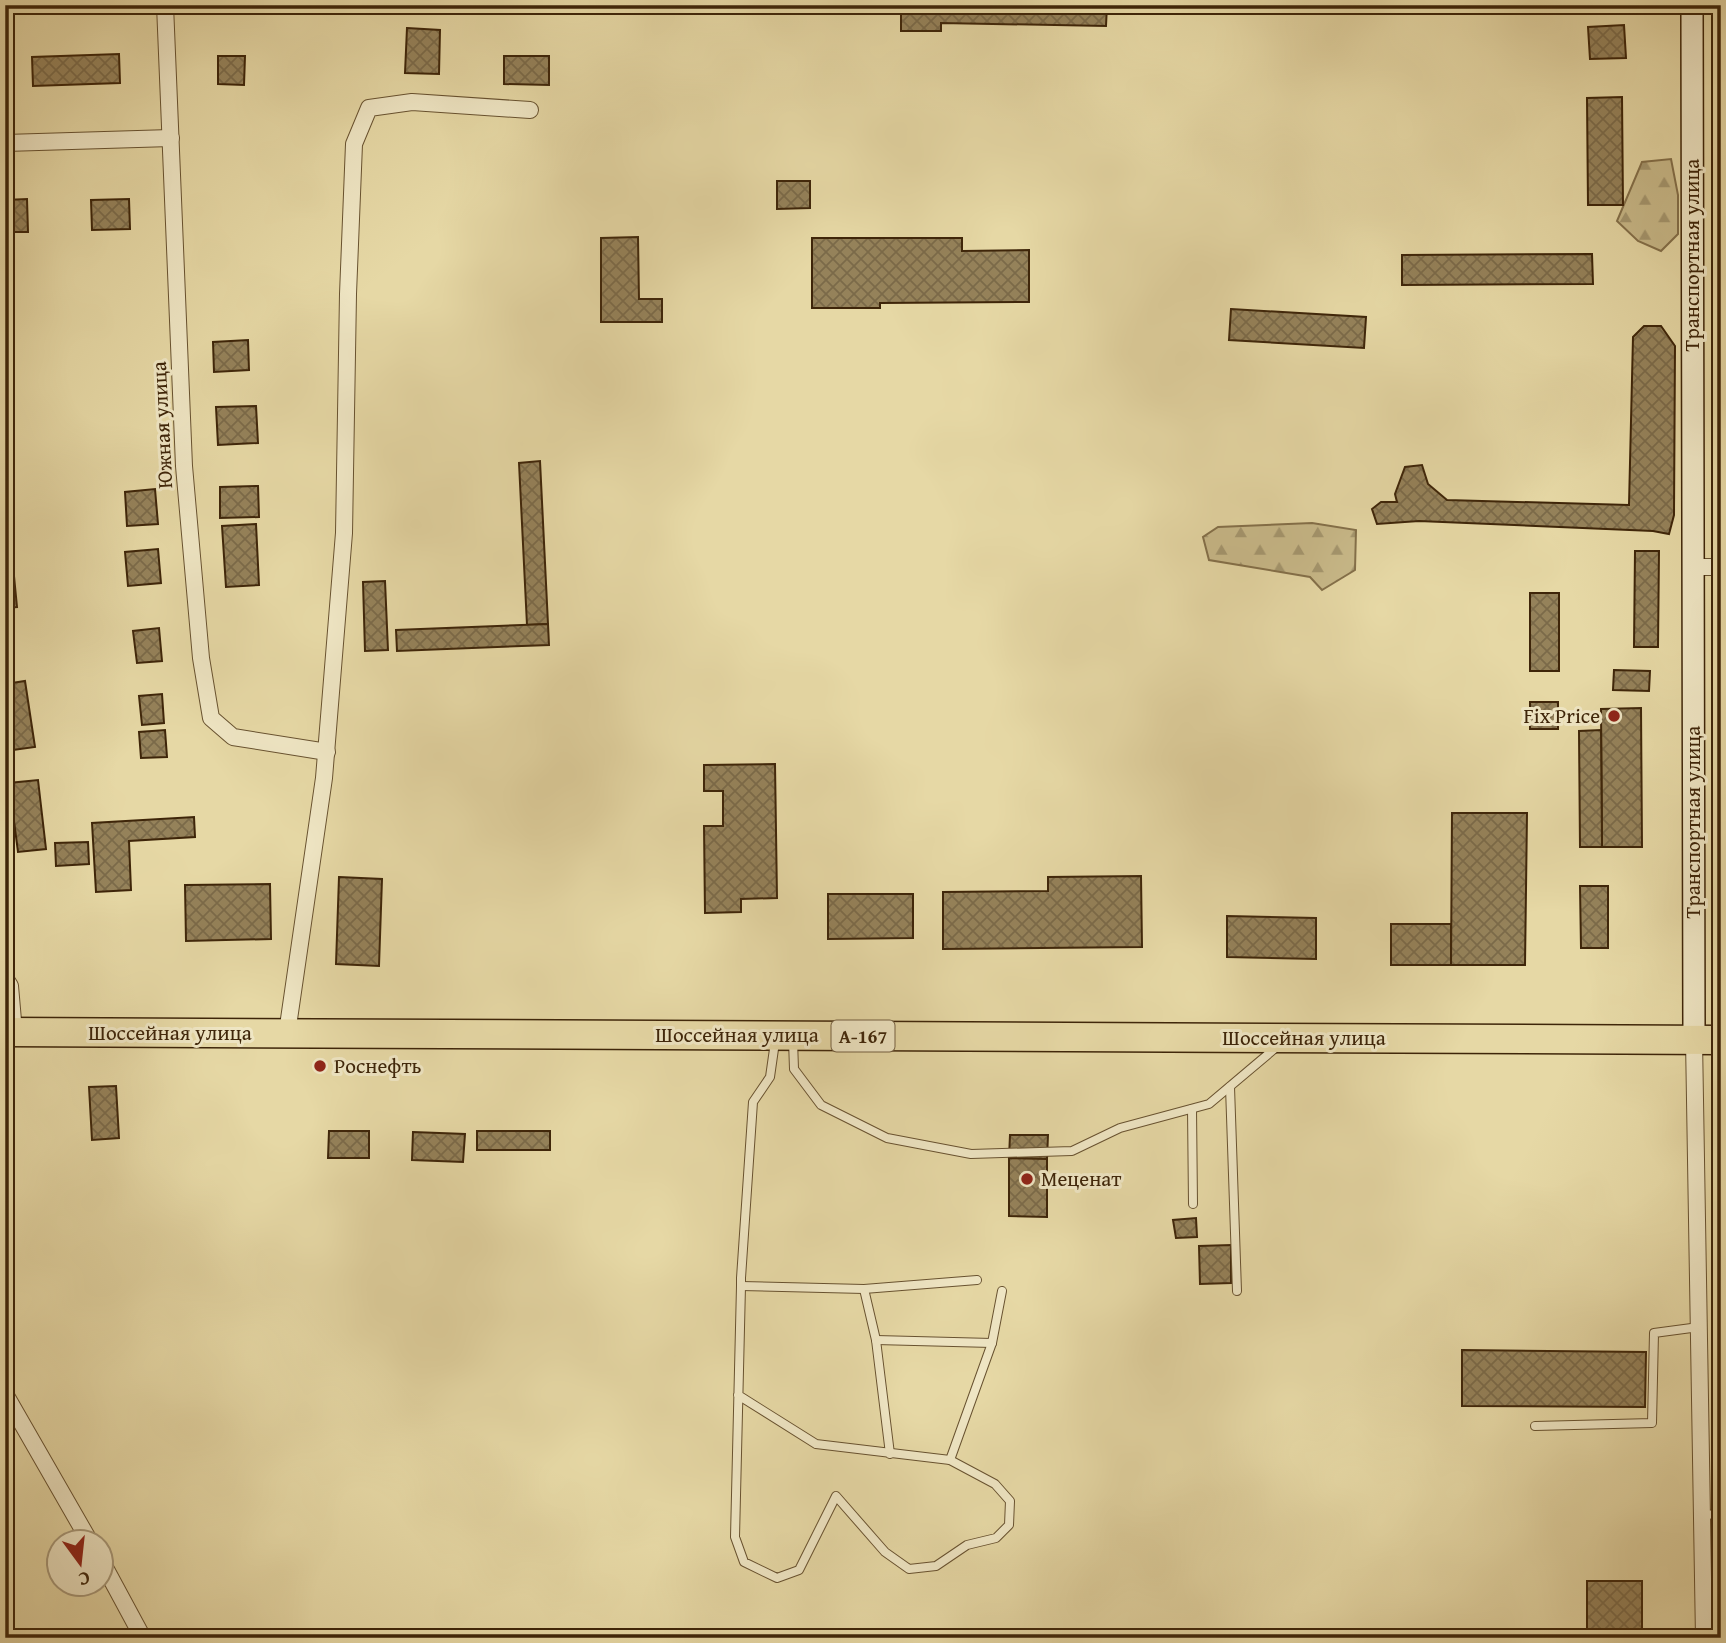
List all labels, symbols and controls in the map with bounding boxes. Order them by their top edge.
street label: Транспортная улица [1676,159,1707,351]
street label: Южная улица [143,361,180,489]
place label: Fix Price [1524,700,1600,731]
marker: Fix Price [1606,708,1622,724]
street label: Транспортная улица [1677,726,1708,918]
street label: Шоссейная улица [88,1017,252,1048]
street label: Шоссейная улица [655,1019,819,1050]
road number: А-167 [832,1020,894,1052]
street label: Шоссейная улица [1222,1022,1386,1053]
place label: Роснефть [334,1050,422,1081]
marker: Роснефть [312,1058,328,1074]
place label: Меценат [1041,1163,1121,1194]
marker: Меценат [1019,1171,1035,1187]
north arrow [46,1528,116,1598]
text: С [75,1565,93,1594]

